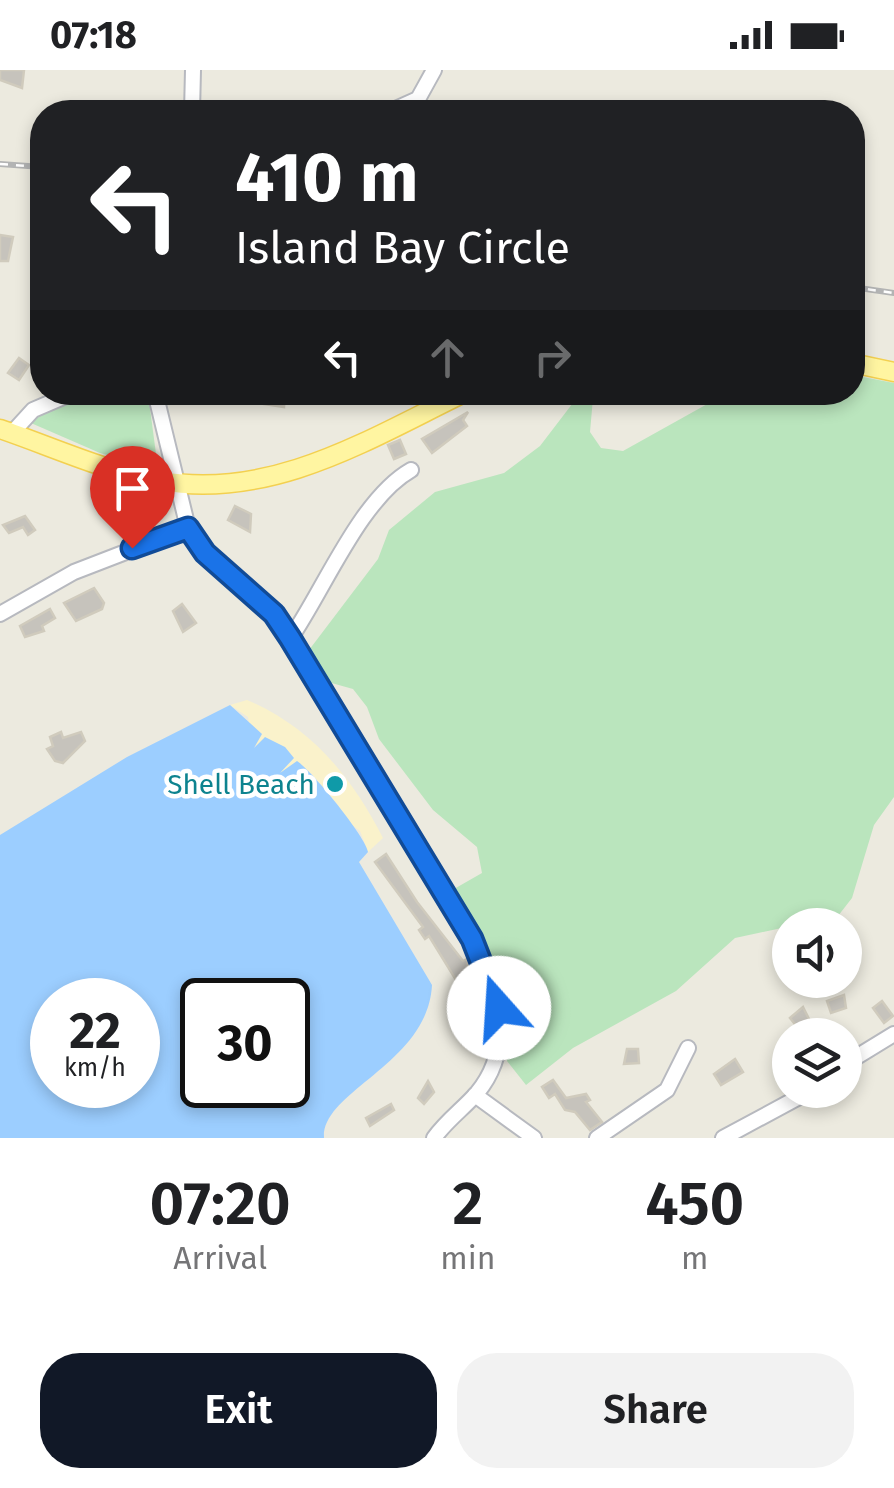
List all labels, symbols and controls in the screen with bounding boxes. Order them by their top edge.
text: 07:18 [50,12,137,58]
text: 410 m [235,136,419,220]
icon: left [70,140,200,270]
text: Island Bay Circle [235,221,570,275]
icon: left [315,330,370,385]
icon: ahead [420,330,475,385]
icon: right [525,330,580,385]
pin [90,446,175,549]
icon: arrive [105,461,160,516]
place label: Shell Beach [167,768,315,801]
marker: Shell Beach [324,773,346,795]
map controls [772,908,862,1108]
button: sound [772,908,862,998]
position arrow [447,956,551,1060]
speed limit sign: 30 [180,978,310,1108]
text: 22 [69,1001,121,1061]
button: layers [772,1018,862,1108]
text: km/h [64,1053,126,1083]
text: 07:20 [150,1168,291,1240]
text: 2 [453,1168,483,1240]
text: 450 [645,1168,744,1240]
text: Arrival [173,1239,267,1277]
text: min [440,1239,496,1277]
text: m [681,1239,708,1277]
button: Exit [40,1353,437,1468]
button: Share [457,1353,854,1468]

